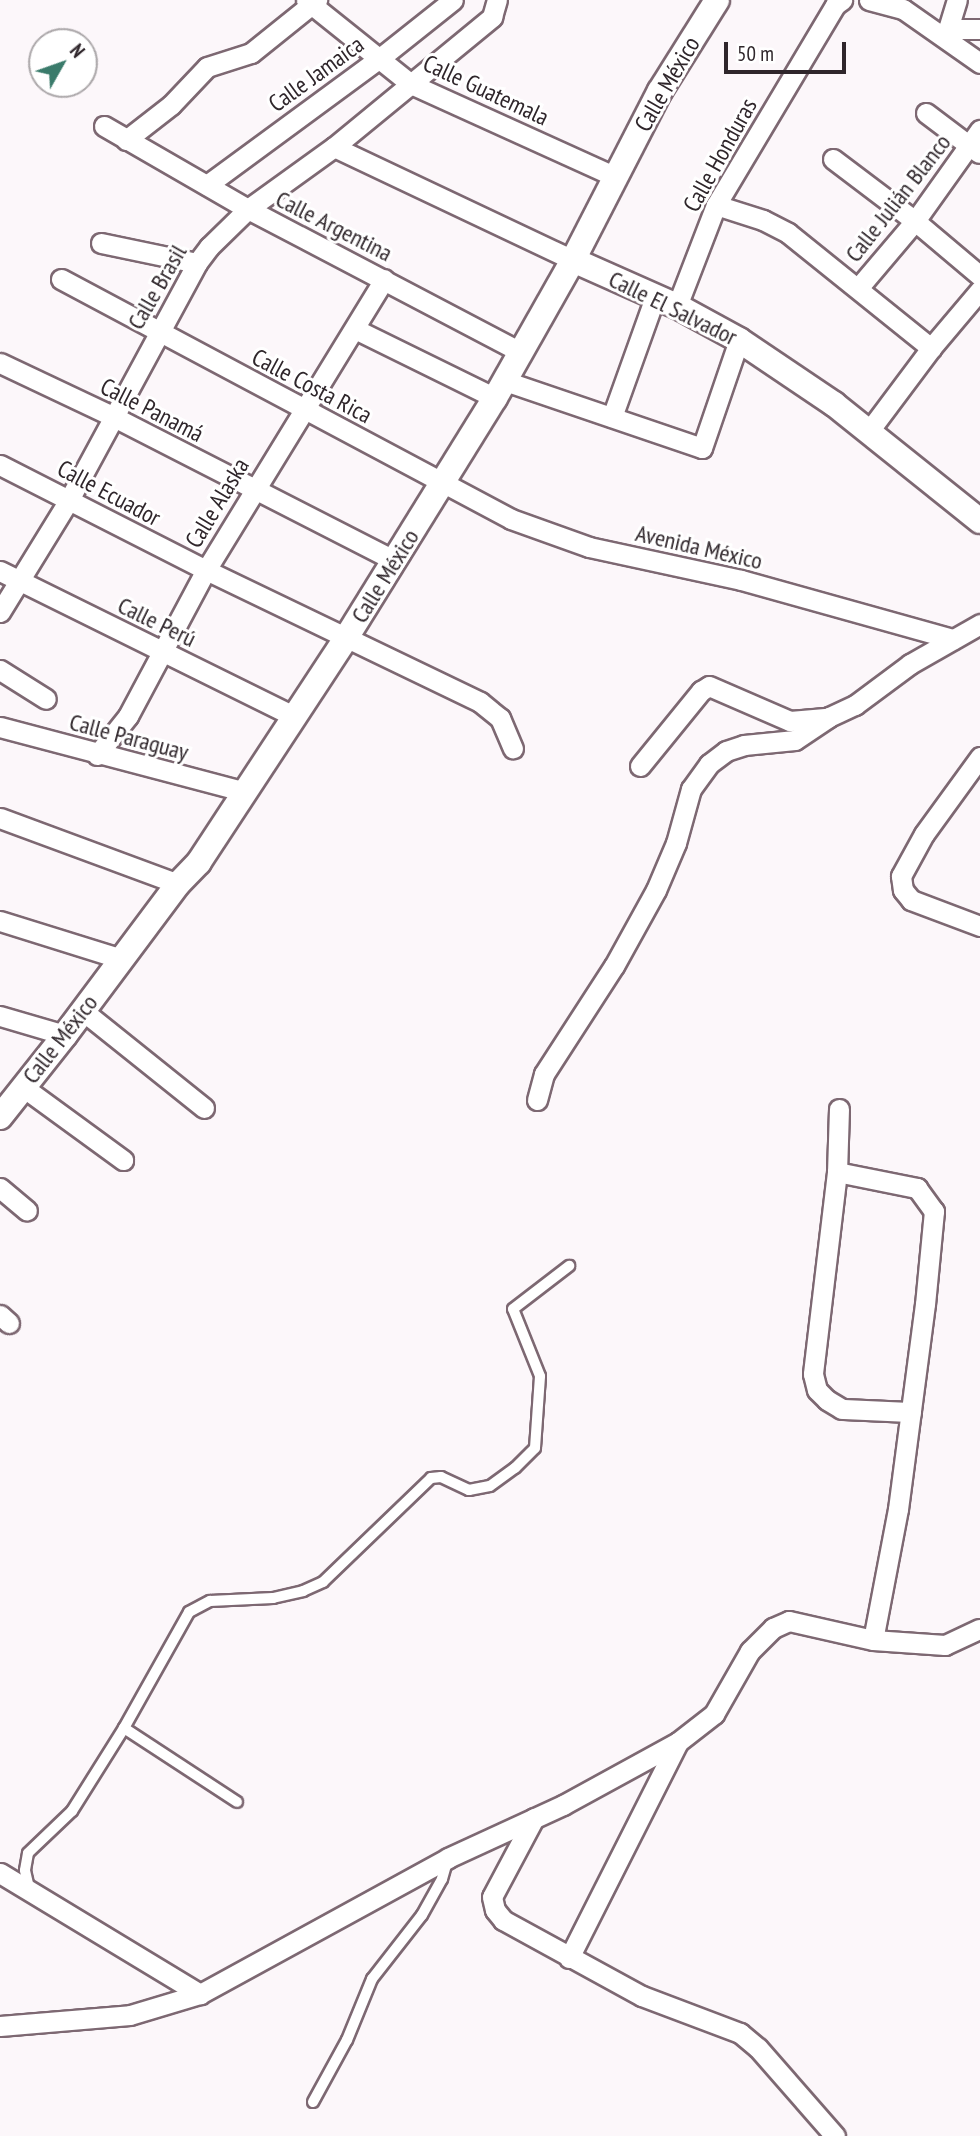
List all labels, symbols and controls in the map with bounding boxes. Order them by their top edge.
north arrow [28,28,98,98]
scale bar [728,28,850,72]
street label: Calle Jamaica [263,30,369,118]
street label: Calle México [628,31,706,137]
text: N [65,39,90,62]
text: 50 m [737,40,774,67]
street label: Calle Guatemala [419,48,553,132]
street label: Calle Honduras [677,93,763,217]
street label: Calle Julián Blanco [839,128,957,268]
street label: Calle Argentina [271,184,397,268]
street label: Calle Brasil [121,240,193,334]
street label: Calle El Salvador [604,265,742,351]
street label: Calle Costa Rica [247,342,377,430]
street label: Calle Panamá [96,372,208,448]
street label: Calle Alaska [179,453,255,553]
street label: Calle Ecuador [53,454,165,532]
street label: Avenida México [633,518,765,576]
street label: Calle México [345,524,425,628]
street label: Calle Perú [113,591,201,653]
street label: Calle Paraguay [66,707,192,767]
street label: Calle México [16,989,104,1089]

